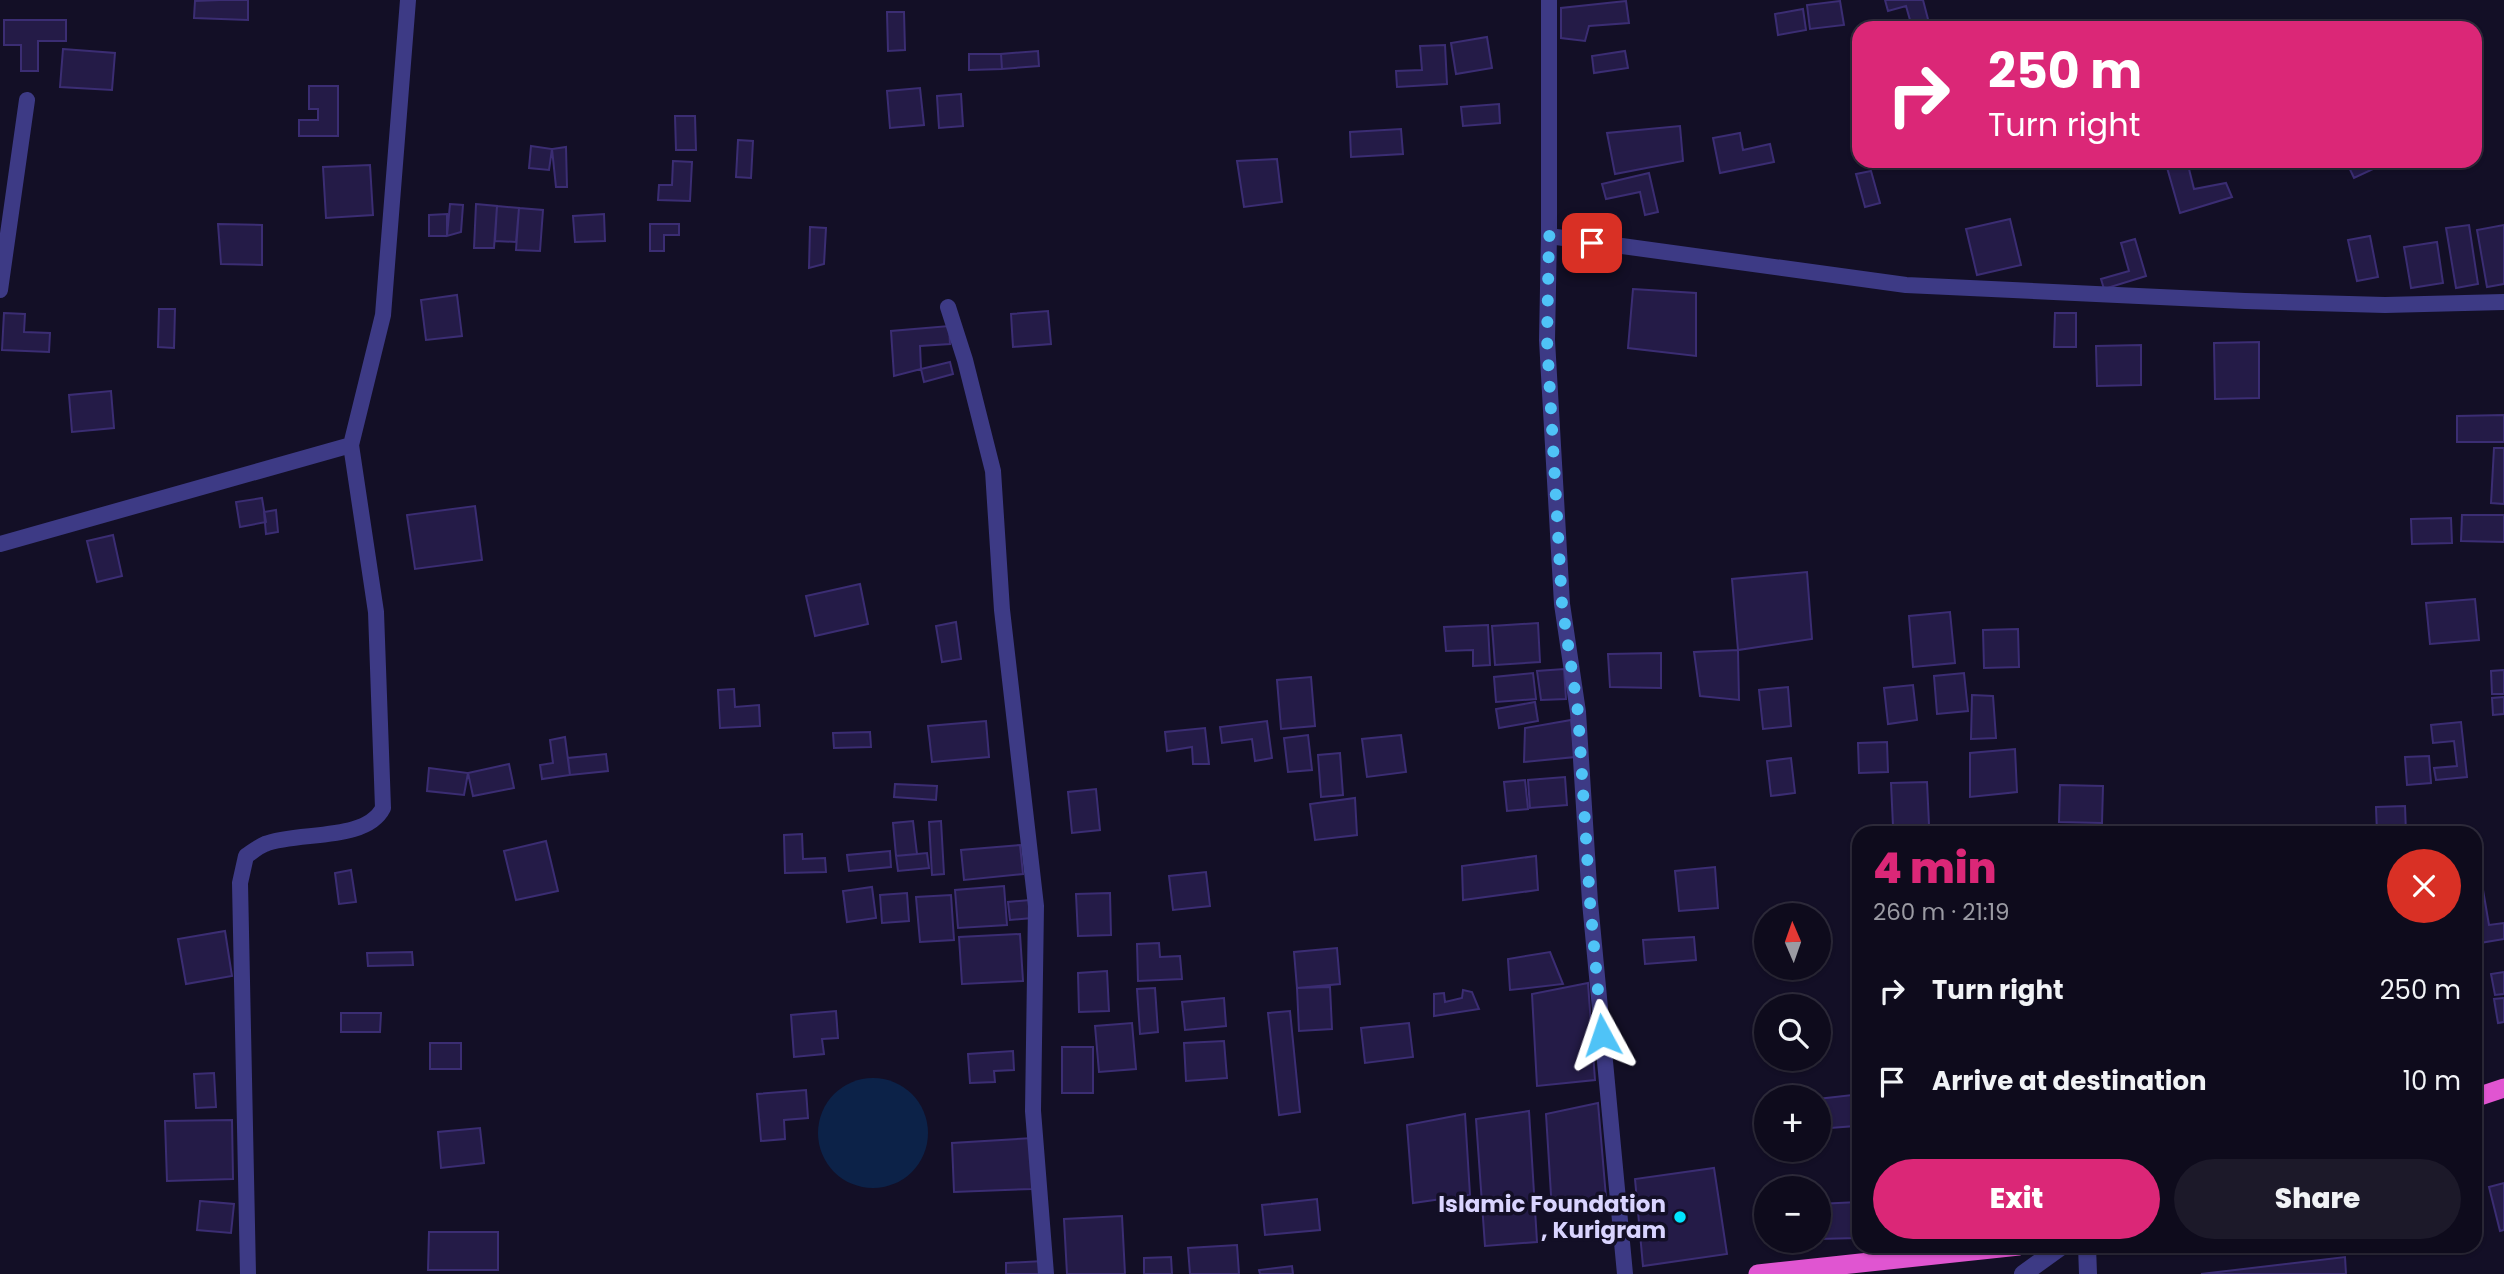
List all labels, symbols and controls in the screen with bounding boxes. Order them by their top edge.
text: 250 m [1988,37,2142,105]
icon: right [1873,49,1964,140]
text: Turn right [1988,102,2140,147]
pin [1562,213,1622,273]
icon: arrive [1573,224,1611,262]
text: 4 min [1873,839,1997,898]
button: close [2387,849,2461,923]
text: 260 m · 21:19 [1873,896,2010,928]
north arrow [1754,903,1830,980]
map controls [1754,903,1831,1253]
icon: right [1873,972,1911,1010]
text: Turn right [1932,972,2064,1008]
text: 250 m [2380,972,2461,1008]
button: search [1754,994,1831,1071]
position arrow [1565,998,1639,1072]
icon: arrive [1873,1063,1911,1101]
text: Arrive at destination [1932,1063,2207,1099]
text: 10 m [2403,1063,2461,1099]
button: + [1754,1085,1831,1162]
button: Exit [1873,1159,2160,1239]
button: Share [2174,1159,2461,1239]
button: − [1754,1176,1831,1253]
place label: Islamic Foundation , Kurigram [1438,1188,1666,1246]
marker: Islamic Foundation , Kurigram [1672,1209,1688,1225]

